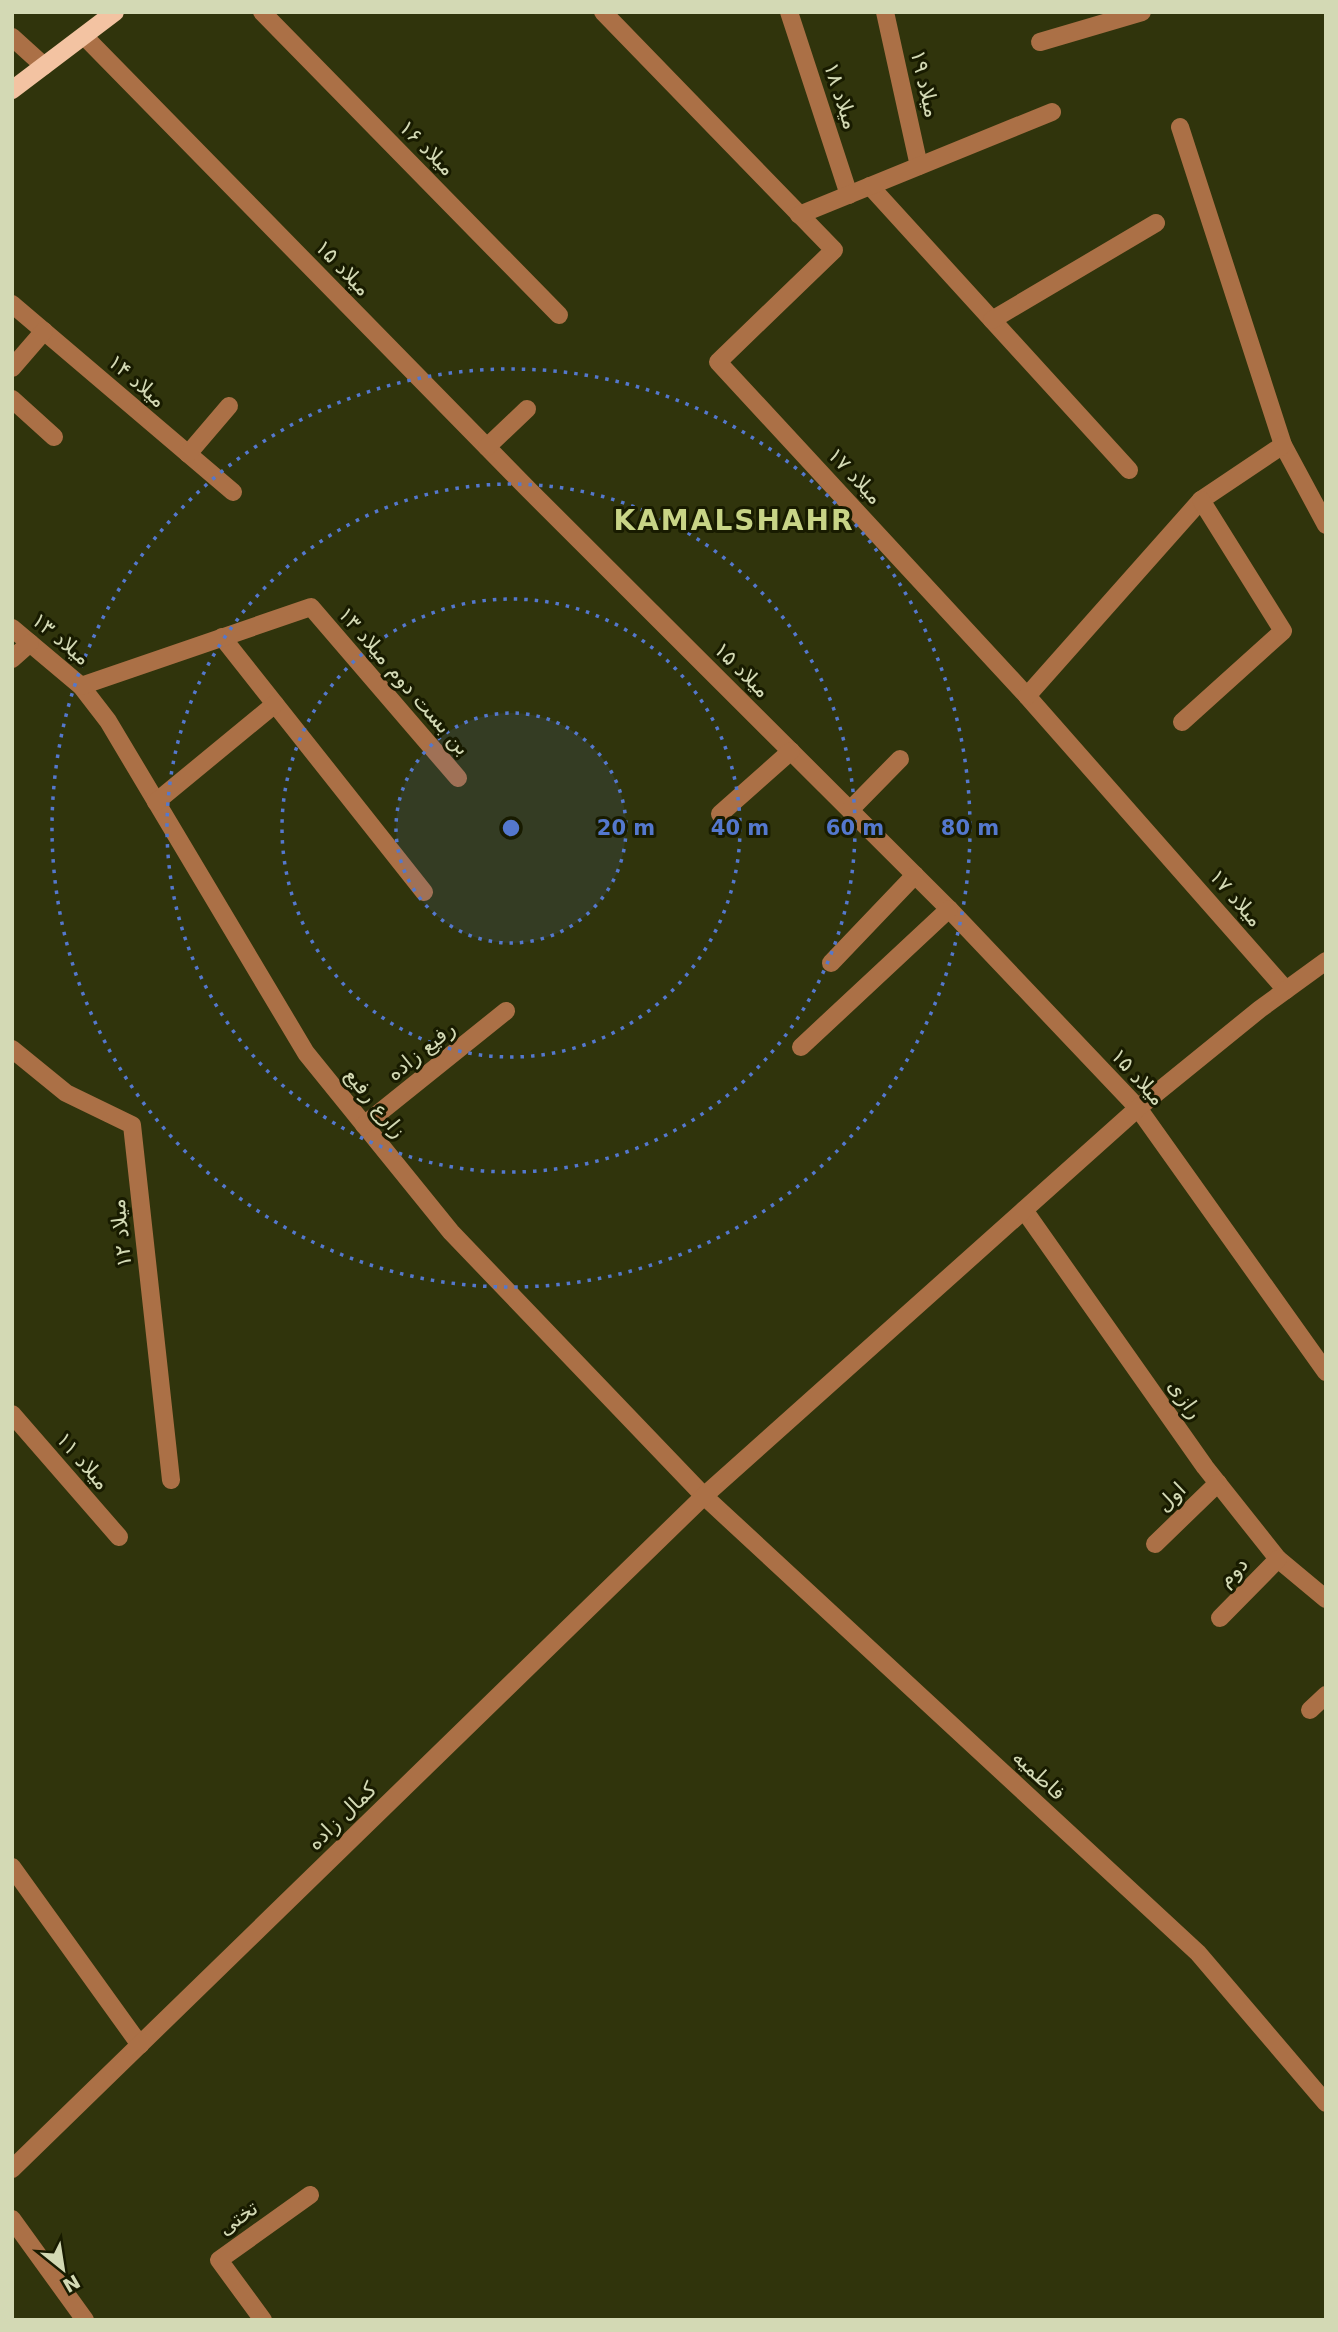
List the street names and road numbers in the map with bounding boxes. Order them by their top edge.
street label: میلاد ۱۹ [906,48,944,120]
street label: میلاد ۱۸ [819,60,863,132]
street label: میلاد ۱۶ [394,115,460,181]
street label: میلاد ۱۵ [310,235,376,301]
street label: میلاد ۱۴ [103,349,171,413]
street label: میلاد ۱۷ [823,443,887,509]
street label: بن بست دوم میلاد ۱۳ [333,602,475,760]
street label: میلاد ۱۳ [27,608,95,670]
street label: میلاد ۱۵ [709,637,775,703]
street label: میلاد ۱۷ [1204,864,1268,932]
street label: رفیع زاده [382,1016,460,1086]
street label: میلاد ۱۵ [1106,1043,1170,1111]
street label: زارع رفیع [340,1063,410,1143]
street label: میلاد ۱۲ [105,1198,137,1268]
street label: رازی [1163,1375,1207,1423]
street label: میلاد ۱۱ [51,1427,115,1495]
street label: اول [1151,1478,1191,1516]
street label: دوم [1213,1552,1253,1592]
street label: فاطمیه [1008,1745,1070,1805]
street label: کمال زاده [302,1777,382,1855]
street label: تختی [213,2195,263,2240]

